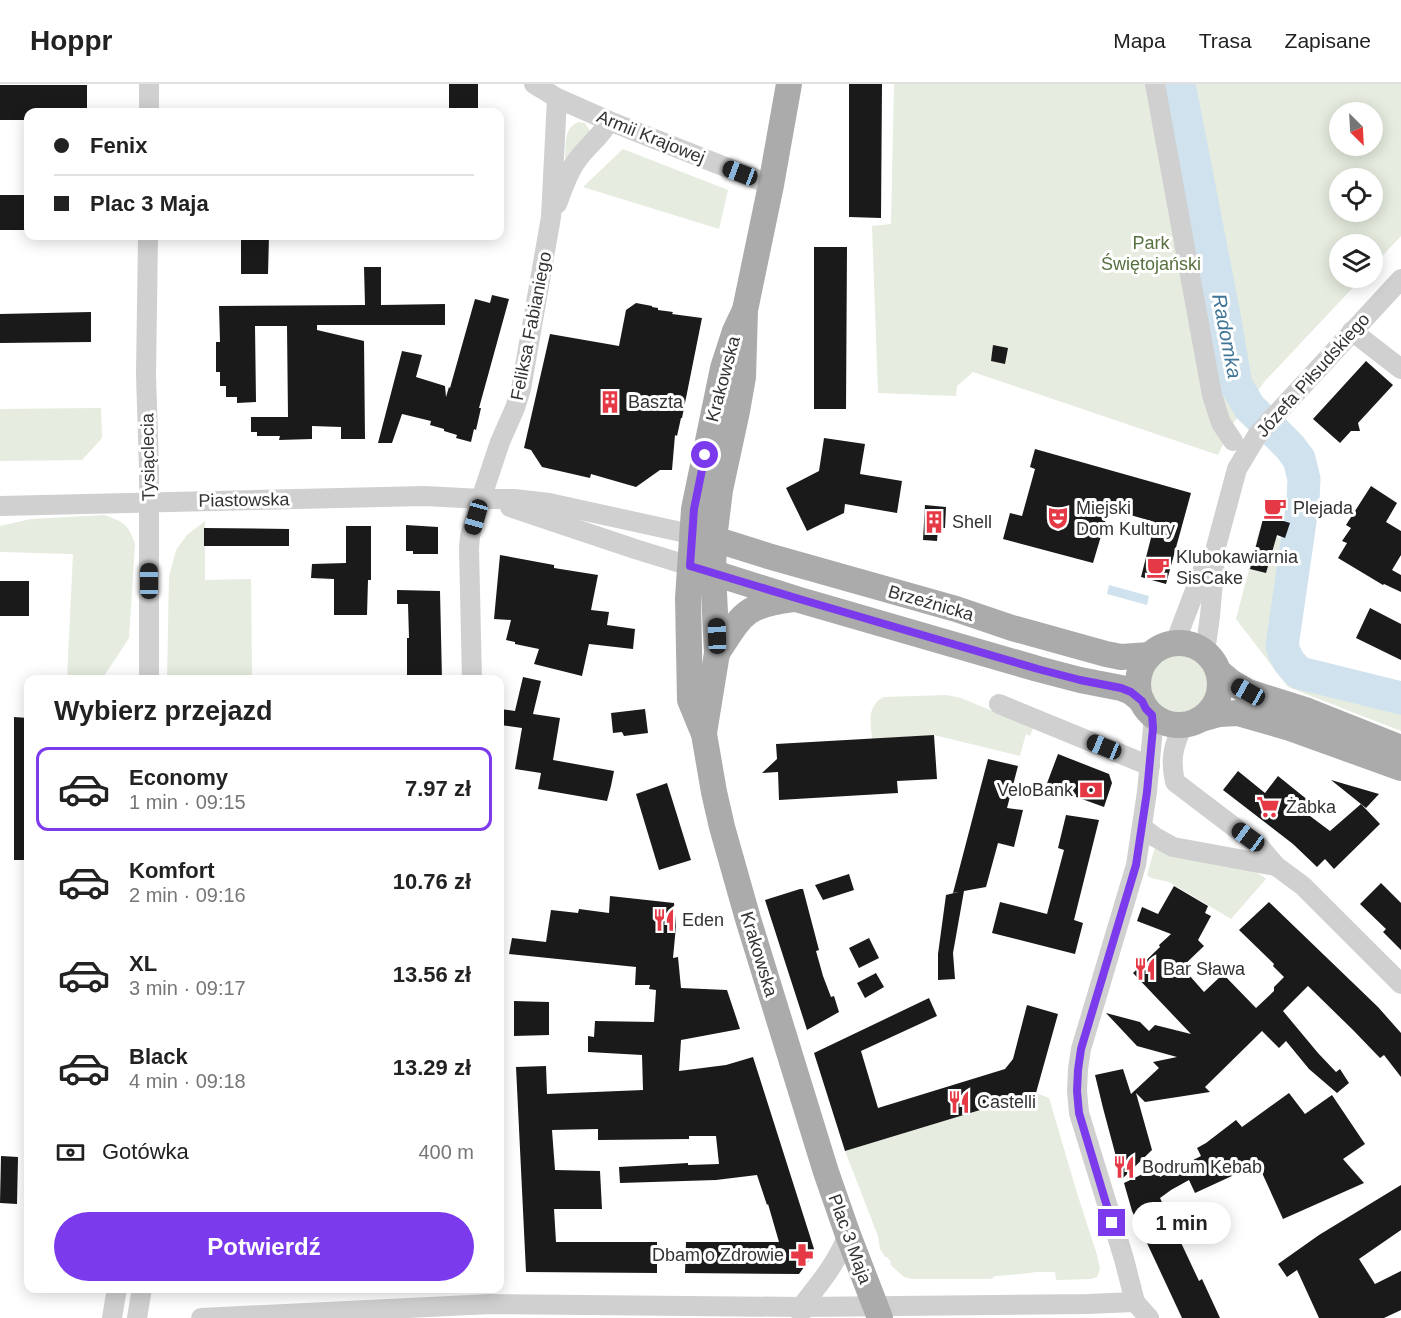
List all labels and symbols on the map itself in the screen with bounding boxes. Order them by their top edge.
north arrow [1329,102,1383,156]
street label: Armii Krajowej [594,106,708,168]
car [720,158,760,188]
park label: Park Świętojański [1101,233,1201,274]
street label: Feliksa Fabianiego [507,250,555,402]
water label: Radomka [1208,292,1246,380]
street label: Józefa Piłsudskiego [1252,309,1374,441]
street label: Krakowska [702,333,744,424]
building icon: Baszta [597,389,623,415]
place label: Baszta [628,392,684,412]
street label: Tysiąclecia [137,412,159,501]
route start [691,441,718,468]
street label: Piastowska [198,489,291,511]
cafe icon: Plejada [1262,495,1288,521]
car [462,497,490,537]
place label: Miejski Dom Kultury [1076,498,1175,539]
place label: Plejada [1293,498,1354,518]
theatre icon: Miejski Dom Kultury [1045,505,1071,531]
building icon: Shell [921,509,947,535]
place label: Shell [952,512,992,532]
place label: Klubokawiarnia SisCake [1176,547,1299,588]
cafe icon: Klubokawiarnia SisCake [1145,554,1171,580]
car [140,563,158,599]
street label: Brzeźnicka [886,581,977,625]
car [707,618,727,654]
car [1228,675,1268,709]
car [1084,732,1124,762]
bank icon: VeloBank [1078,777,1104,803]
place label: VeloBank [997,780,1074,800]
supermarket icon: Żabka [1255,794,1281,820]
place label: Żabka [1286,797,1337,817]
car [1228,819,1268,855]
restaurant icon: Eden [651,907,677,933]
street label: Krakowska [737,909,782,1000]
place label: Eden [682,910,724,930]
restaurant icon: Bar Sława [1132,956,1158,982]
place label: Bar Sława [1163,959,1246,979]
restaurant icon: Castelli [946,1089,972,1115]
place label: Castelli [977,1092,1036,1112]
restaurant icon: Bodrum Kebab [1111,1154,1137,1180]
place label: Bodrum Kebab [1142,1157,1262,1177]
street label: Plac 3 Maja [825,1191,876,1288]
callout: 1 min [1133,1202,1232,1244]
route end [1098,1209,1125,1236]
pharmacy icon: Dbam o Zdrowie [789,1242,815,1268]
place label: Dbam o Zdrowie [652,1245,784,1265]

